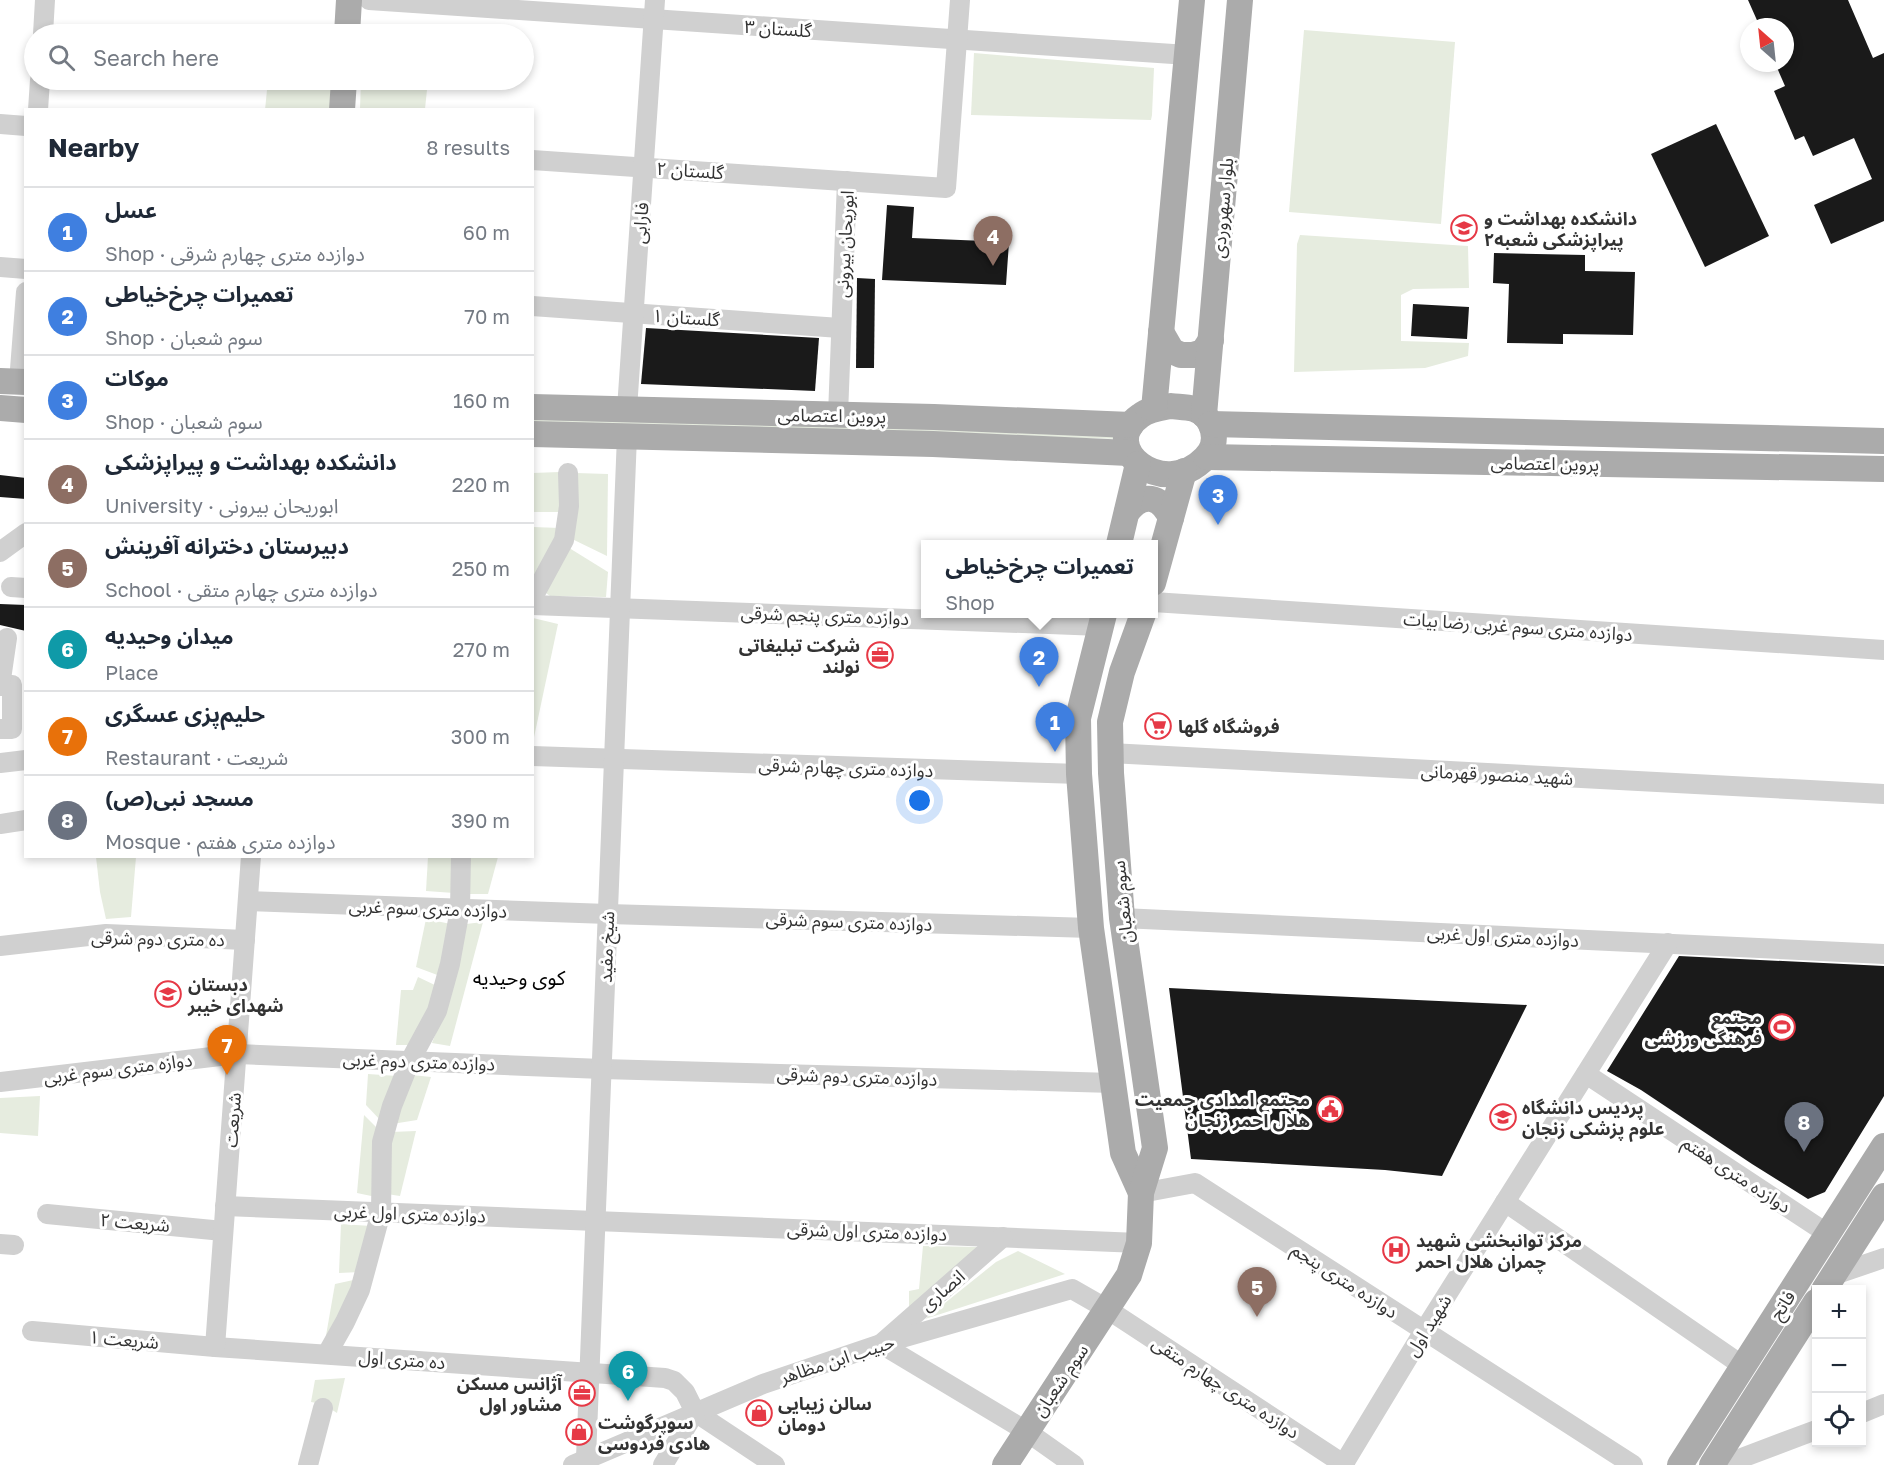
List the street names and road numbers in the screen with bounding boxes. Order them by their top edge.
street label: گلستان ۳ [744,15,813,42]
street label: گلستان ۲ [656,157,725,184]
street label: بلوار سهروردی [1207,157,1238,259]
street label: ابوریحان بیرونی [830,190,859,298]
street label: فارابی [628,201,653,245]
street label: گلستان ۱ [652,304,721,331]
street label: پروین اعتصامی [777,403,887,428]
street label: پروین اعتصامی [1490,451,1600,476]
street label: دوازده متری پنجم شرقی [740,601,910,632]
street label: دوازده متری سوم غربی رضا بیات [1402,607,1633,649]
street label: دوازده متری چهارم شرقی [758,753,934,785]
street label: شهید منصور قهرمانی [1420,759,1574,790]
street label: سوم شعبان [1107,859,1141,944]
street label: دوازده متری سوم غربی [348,894,508,926]
street label: دوازده متری سوم شرقی [765,907,933,939]
street label: شیخ مفید [594,911,621,983]
street label: دوازده متری اول غربی [1427,921,1579,952]
street label: ده متری دوم شرقی [91,926,225,954]
street label: دوازده متری دوم غربی [342,1047,496,1079]
street label: دوازه متری سوم غربی [42,1048,194,1092]
street label: دوازده متری دوم شرقی [776,1062,938,1094]
street label: شریعت [219,1092,246,1148]
street label: دوازده متری هفتم [1677,1131,1795,1220]
street label: دوازده متری اول غربی [334,1199,486,1228]
street label: شریعت ۲ [99,1208,171,1237]
street label: دوازده متری اول شرقی [787,1217,947,1246]
street label: دوازده متری پنجم [1286,1238,1402,1325]
street label: انصاری [915,1265,969,1316]
street label: فاتح [1765,1286,1802,1325]
street label: شهید اول [1400,1290,1456,1361]
street label: شریعت ۱ [88,1325,160,1354]
street label: حبیب ابن مظاهر [776,1330,897,1389]
street label: دوازده متری چهارم متقی [1146,1331,1304,1446]
street label: سوم شعبان [1028,1339,1096,1423]
street label: ده متری اول [358,1345,446,1374]

